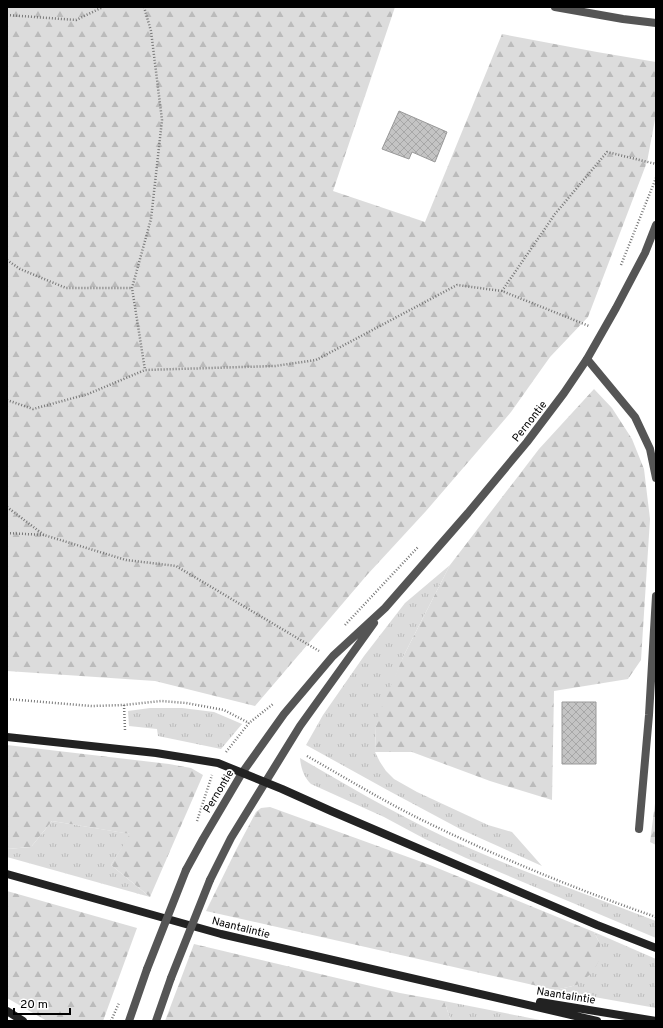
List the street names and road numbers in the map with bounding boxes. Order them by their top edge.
street label: Pernontie [509,398,550,445]
street label: Pernontie [200,767,237,816]
street label: Naantalintie [210,914,271,942]
street label: Naantalintie [535,984,596,1008]

